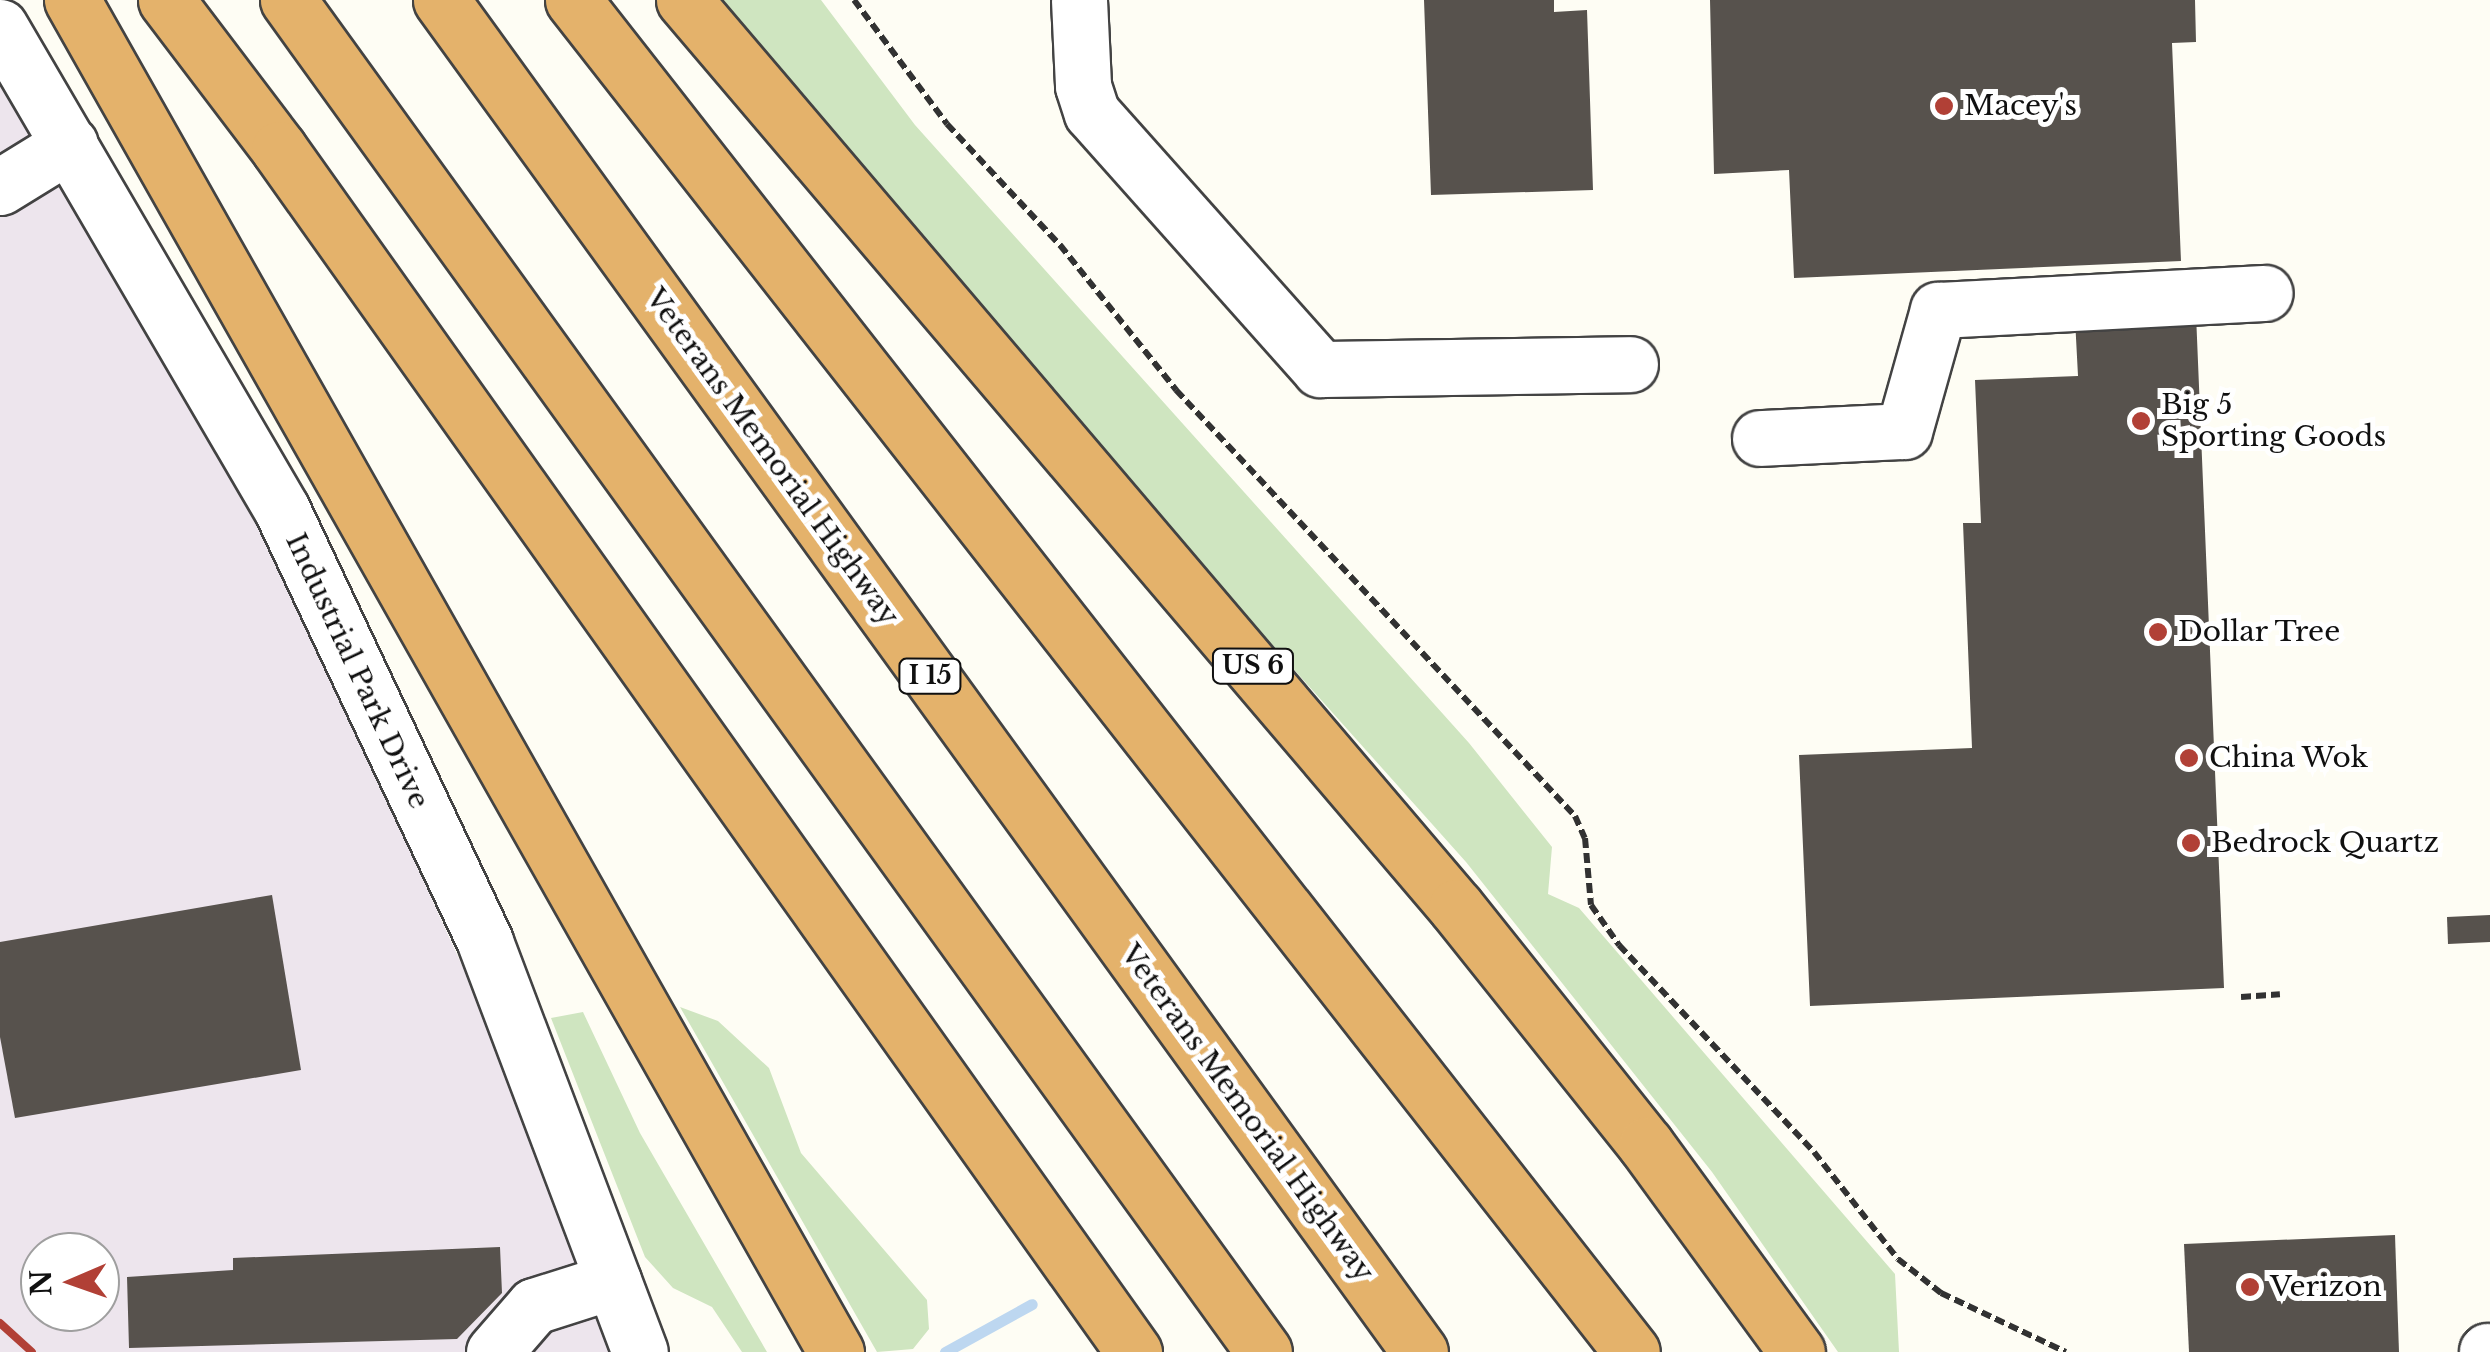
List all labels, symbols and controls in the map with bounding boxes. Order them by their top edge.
place label: Macey's [1964,89,2077,123]
marker: Macey's [1933,95,1955,117]
street label: Veterans Memorial Highway [638,282,906,632]
place label: Big 5 Sporting Goods [2161,388,2386,454]
marker: Big 5 Sporting Goods [2130,410,2152,432]
street label: Industrial Park Drive [278,528,436,814]
place label: Dollar Tree [2178,615,2342,649]
marker: Dollar Tree [2147,621,2169,643]
road number: US 6 [1210,646,1296,686]
road number: I 15 [898,656,962,696]
place label: China Wok [2209,741,2369,775]
marker: China Wok [2178,747,2200,769]
place label: Bedrock Quartz [2211,826,2439,860]
marker: Bedrock Quartz [2180,832,2202,854]
street label: Veterans Memorial Highway [1113,938,1381,1288]
north arrow [20,1232,120,1332]
text: N [24,1269,59,1297]
place label: Verizon [2270,1270,2382,1304]
marker: Verizon [2239,1276,2261,1298]

